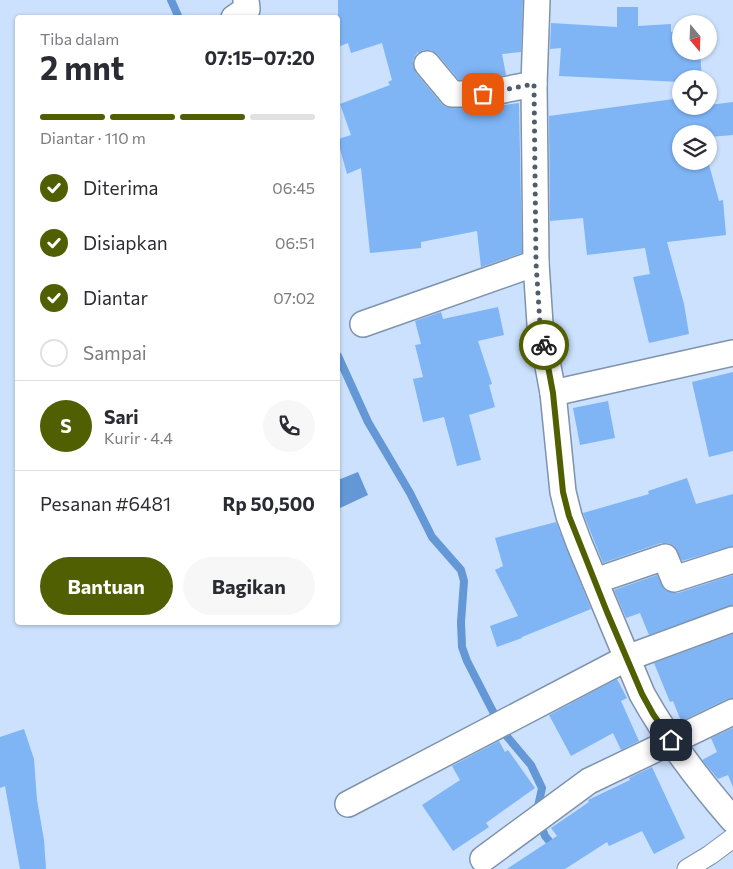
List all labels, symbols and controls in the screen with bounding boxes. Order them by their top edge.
north arrow [672,15,718,60]
map controls [672,15,717,170]
text: Tiba dalam [40,29,119,48]
text: 07:15–07:20 [205,46,315,69]
text: 2 mnt [40,47,124,87]
button: locate [672,70,717,115]
pin [462,73,504,115]
icon: bag [469,80,497,108]
button: layers [672,125,717,170]
text: Diantar · 110 m [40,128,146,147]
icon: check [40,174,68,202]
text: Diterima [83,176,159,199]
text: 06:45 [272,178,315,197]
icon: check [40,229,68,257]
text: Disiapkan [83,231,168,254]
text: 06:51 [275,233,315,252]
icon: check [40,284,68,312]
text: Diantar [83,286,148,309]
text: 07:02 [273,288,315,307]
courier [519,320,569,370]
icon: bike [530,331,558,359]
text: Sampai [83,341,147,364]
button: phone [263,400,315,452]
text: Sari [104,405,139,428]
text: S [60,414,72,437]
text: Kurir · 4.4 [104,428,173,447]
text: Pesanan #6481 [40,492,171,515]
text: Rp 50,500 [222,492,315,515]
button: Bantuan [40,557,173,615]
button: Bagikan [183,557,315,615]
pin [650,719,692,761]
icon: home [657,726,685,754]

